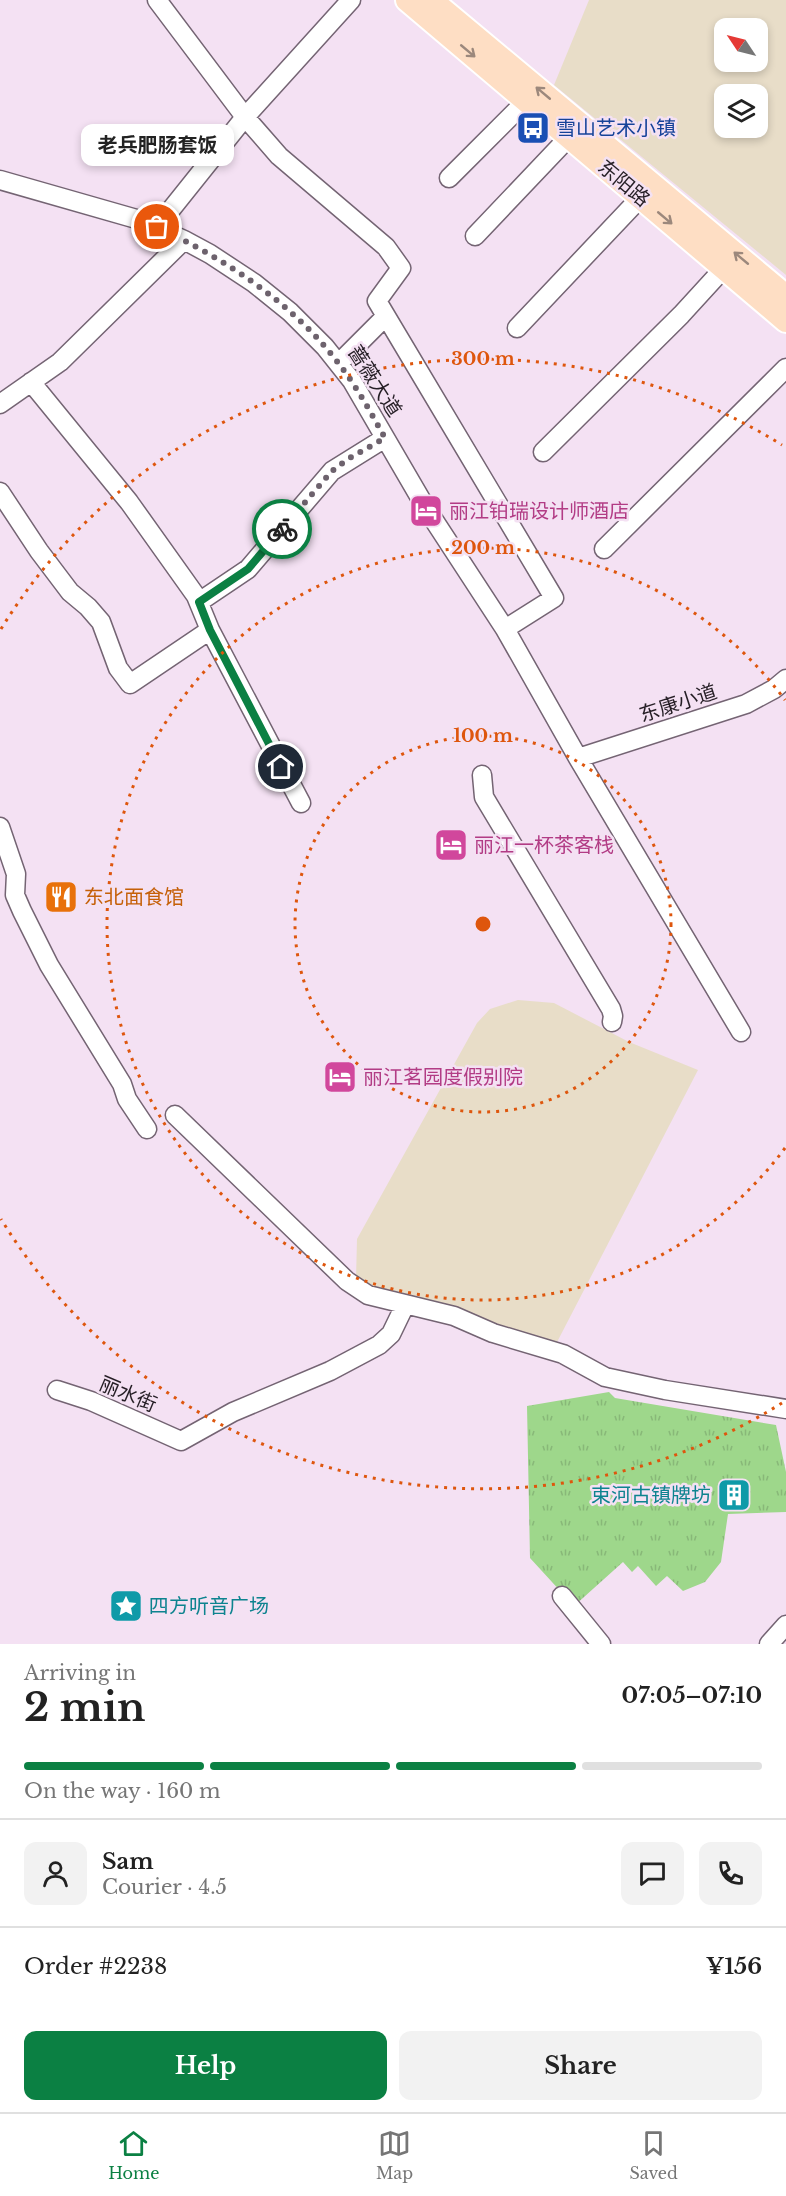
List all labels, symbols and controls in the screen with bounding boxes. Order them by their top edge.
north arrow [714,18,768,72]
map controls [714,18,768,138]
one-way arrow [460,45,476,58]
button: layers [714,84,768,138]
one-way arrow [536,86,551,100]
bus stop icon: 雪山艺术小镇 [515,110,551,146]
place label: 雪山艺术小镇 [556,116,676,140]
callout: 老兵肥肠套饭 [80,125,234,167]
text: 老兵肥肠套饭 [98,133,218,157]
street label: 东阳路 [593,155,655,211]
pin [131,201,182,252]
icon: bag [140,210,173,243]
one-way arrow [657,211,672,225]
one-way arrow [733,252,749,265]
street label: 蔷薇大道 [343,341,407,421]
text: 300 m [451,348,515,370]
hotel icon: 丽江铂瑞设计师酒店 [408,493,444,529]
courier [252,499,312,559]
place label: 丽江铂瑞设计师酒店 [449,499,629,523]
icon: bike [266,513,299,546]
text: 200 m [451,537,515,559]
street label: 东康小道 [636,679,720,727]
text: 100 m [453,725,513,747]
pin [255,741,306,792]
icon: home [264,750,297,783]
hotel icon: 丽江一杯茶客栈 [433,827,469,863]
place label: 丽江一杯茶客栈 [474,833,614,857]
restaurant icon: 东北面食馆 [43,879,79,915]
place label: 东北面食馆 [84,885,184,909]
centre of rings [473,914,493,934]
hotel icon: 丽江茗园度假别院 [322,1059,358,1095]
place label: 丽江茗园度假别院 [363,1065,523,1089]
street label: 丽水街 [96,1371,160,1417]
building icon: 束河古镇牌坊 [716,1477,752,1513]
place label: 束河古镇牌坊 [591,1483,711,1507]
place icon: 四方听音广场 [108,1588,144,1624]
place label: 四方听音广场 [149,1594,269,1618]
text: Arriving in [24,1661,136,1685]
text: 07:05–07:10 [622,1682,762,1709]
text: 2 min [24,1683,145,1732]
text: On the way · 160 m [24,1779,221,1803]
button: person [24,1842,87,1905]
button: chat [621,1842,684,1905]
button: phone [699,1842,762,1905]
text: Sam [102,1848,154,1875]
text: Courier · 4.5 [102,1875,227,1899]
text: Order #2238 [24,1953,167,1980]
text: ¥156 [706,1953,762,1980]
button: Help [24,2031,387,2100]
button: Share [399,2031,762,2100]
tab: Home [108,2127,159,2183]
tab: Map [376,2127,413,2183]
tab: Saved [630,2127,678,2183]

